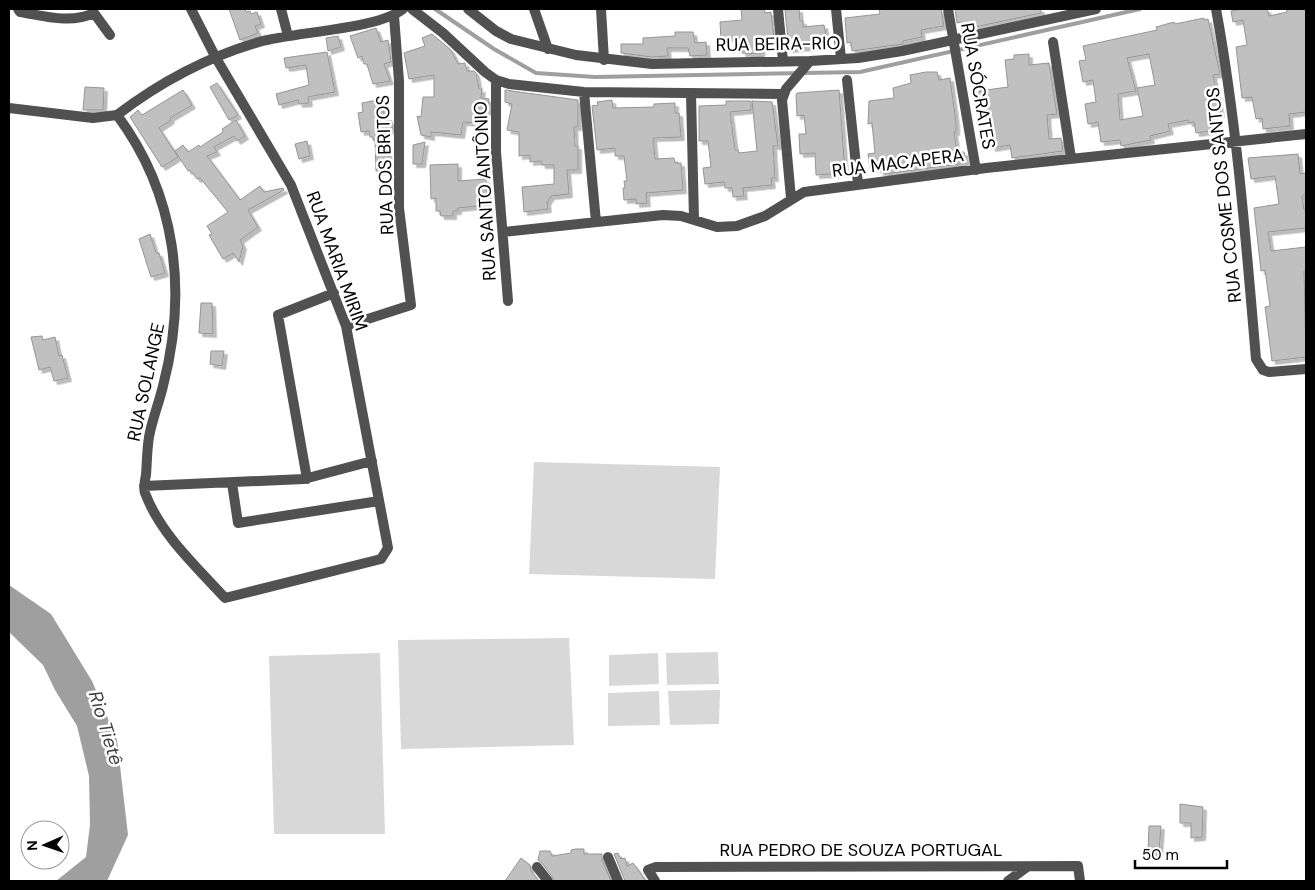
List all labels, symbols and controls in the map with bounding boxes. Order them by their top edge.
street label: RUA SÓCRATES [955,21,1001,151]
street label: RUA BEIRA-RIO [715,31,841,57]
street label: RUA COSME DOS SANTOS [1201,86,1247,304]
street label: RUA DOS BRITOS [371,95,399,235]
street label: RUA SANTO ANTÔNIO [468,100,502,282]
street label: RUA MACAPERA [831,143,965,183]
street label: RUA MARIA MIRIM [301,188,373,334]
street label: RUA SOLANGE [122,320,170,444]
water label: Rio Tietê [83,688,129,768]
north arrow [20,820,70,870]
street label: RUA PEDRO DE SOUZA PORTUGAL [719,838,1003,862]
scale bar [1135,838,1228,870]
text: N [23,840,41,851]
text: 50 m [1142,845,1179,865]

